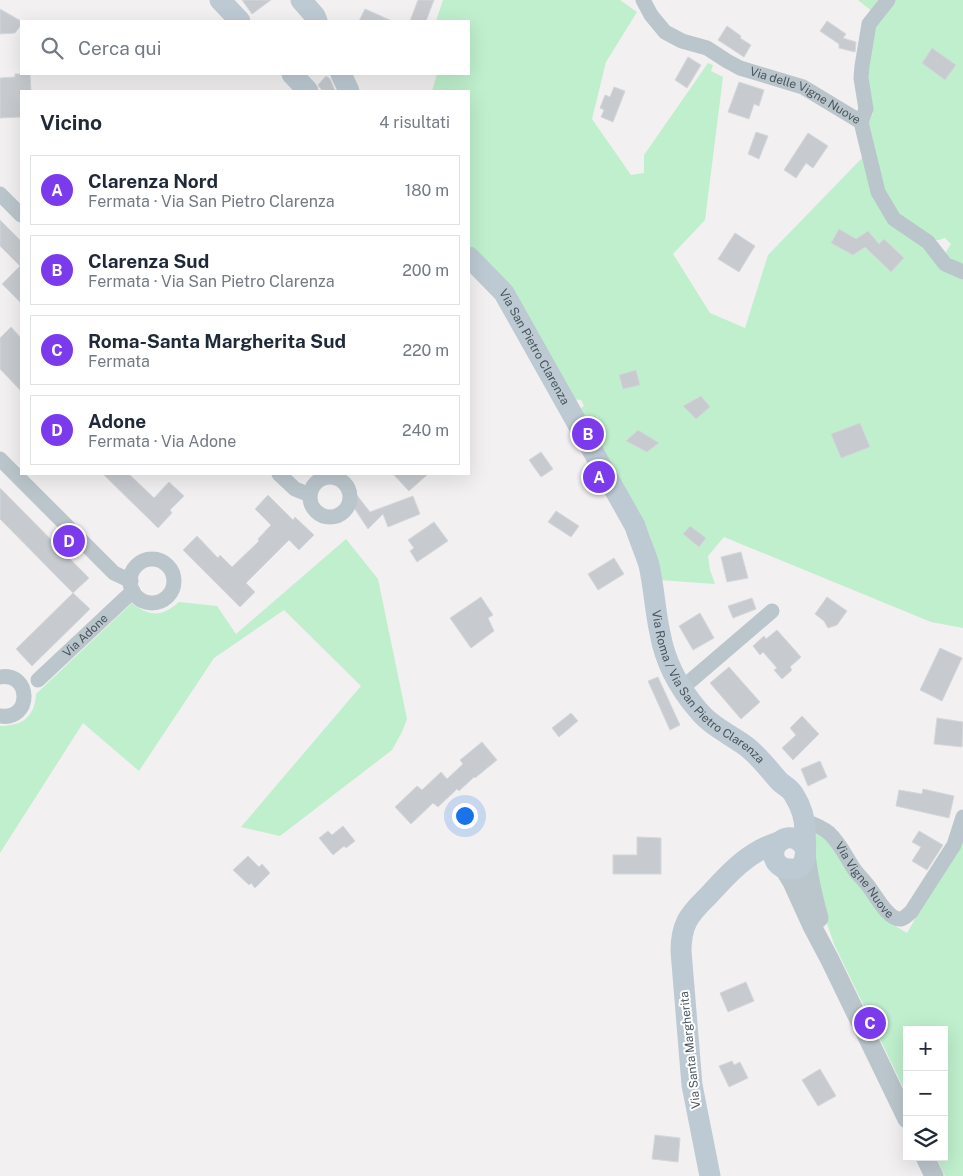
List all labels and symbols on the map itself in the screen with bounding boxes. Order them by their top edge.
street label: Via delle Vigne Nuove [748,64,863,127]
street label: Via San Pietro Clarenza [496,287,572,407]
pin: B [572,415,604,453]
pin: A [583,458,615,496]
pin: D [53,522,85,560]
street label: Via Roma / Via San Pietro Clarenza [649,609,767,766]
street label: Via Adone [60,611,111,660]
your location [452,803,478,829]
street label: Via Vigne Nuove [832,839,897,921]
street label: Via Santa Margherita [677,991,703,1109]
pin: C [854,1004,886,1042]

